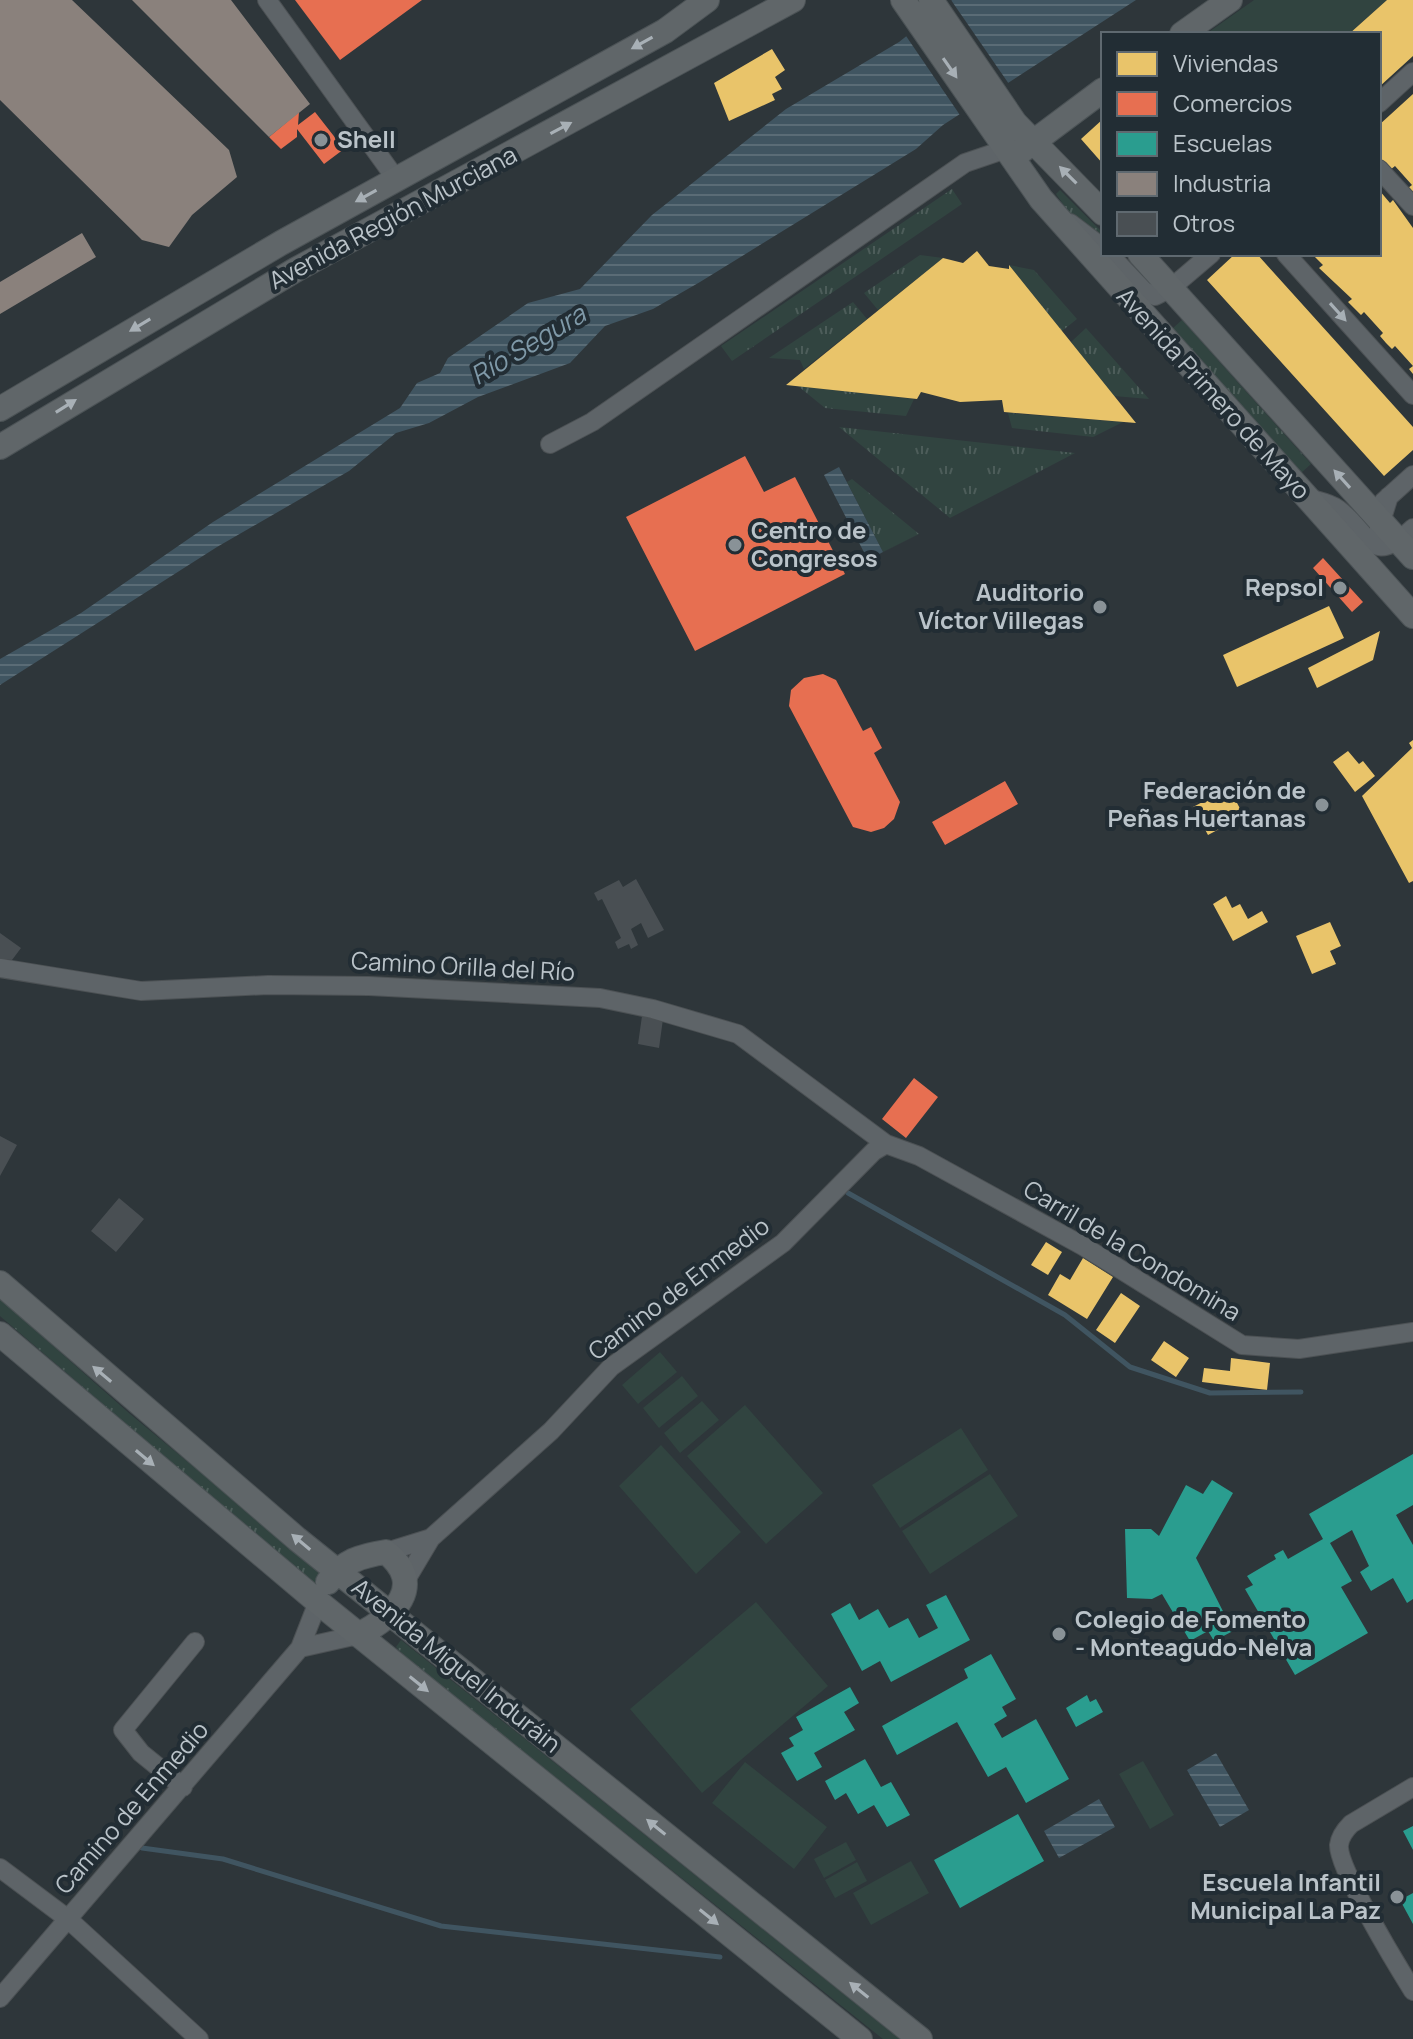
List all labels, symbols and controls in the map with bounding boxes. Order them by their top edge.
legend [1101,32,1381,256]
one-way arrow [631,37,654,50]
text: Viviendas [1173,46,1278,79]
one-way arrow [942,57,957,78]
text: Comercios [1173,86,1292,119]
one-way arrow [550,121,572,135]
place label: Shell [337,122,396,155]
text: Escuelas [1173,126,1272,159]
marker: Shell [312,131,330,149]
street label: Avenida Región Murciana [263,137,522,296]
one-way arrow [1060,166,1078,185]
text: Industria [1173,166,1271,199]
one-way arrow [354,189,377,203]
text: Otros [1173,206,1235,239]
street label: Avenida Primero de Mayo [1110,280,1318,506]
water label: Río Segura [463,295,593,393]
one-way arrow [1329,302,1347,322]
one-way arrow [129,317,151,331]
one-way arrow [55,399,77,413]
one-way arrow [1334,469,1351,489]
place label: Centro de Congresos [751,513,878,574]
marker: Centro de Congresos [726,536,744,554]
place label: Repsol [1245,570,1324,603]
place label: Auditorio Víctor Villegas [918,575,1084,636]
marker: Repsol [1331,579,1349,597]
marker: Auditorio Víctor Villegas [1091,598,1109,616]
place label: Federación de Peñas Huertanas [1107,773,1306,834]
marker: Federación de Peñas Huertanas [1313,796,1331,814]
street label: Camino Orilla del Río [350,943,576,988]
street label: Carril de la Condomina [1018,1172,1248,1328]
street label: Camino de Enmedio [581,1209,775,1367]
one-way arrow [93,1365,112,1383]
one-way arrow [134,1449,154,1466]
one-way arrow [291,1534,311,1550]
street label: Avenida Miguel Induráin [345,1570,568,1760]
place label: Colegio de Fomento - Monteagudo-Nelva [1075,1602,1312,1663]
marker: Colegio de Fomento - Monteagudo-Nelva [1050,1625,1068,1643]
one-way arrow [409,1675,429,1692]
street label: Camino de Enmedio [47,1714,215,1900]
one-way arrow [646,1819,666,1836]
place label: Escuela Infantil Municipal La Paz [1190,1865,1381,1926]
marker: Escuela Infantil Municipal La Paz [1388,1888,1406,1906]
one-way arrow [699,1908,719,1925]
one-way arrow [849,1982,869,1999]

